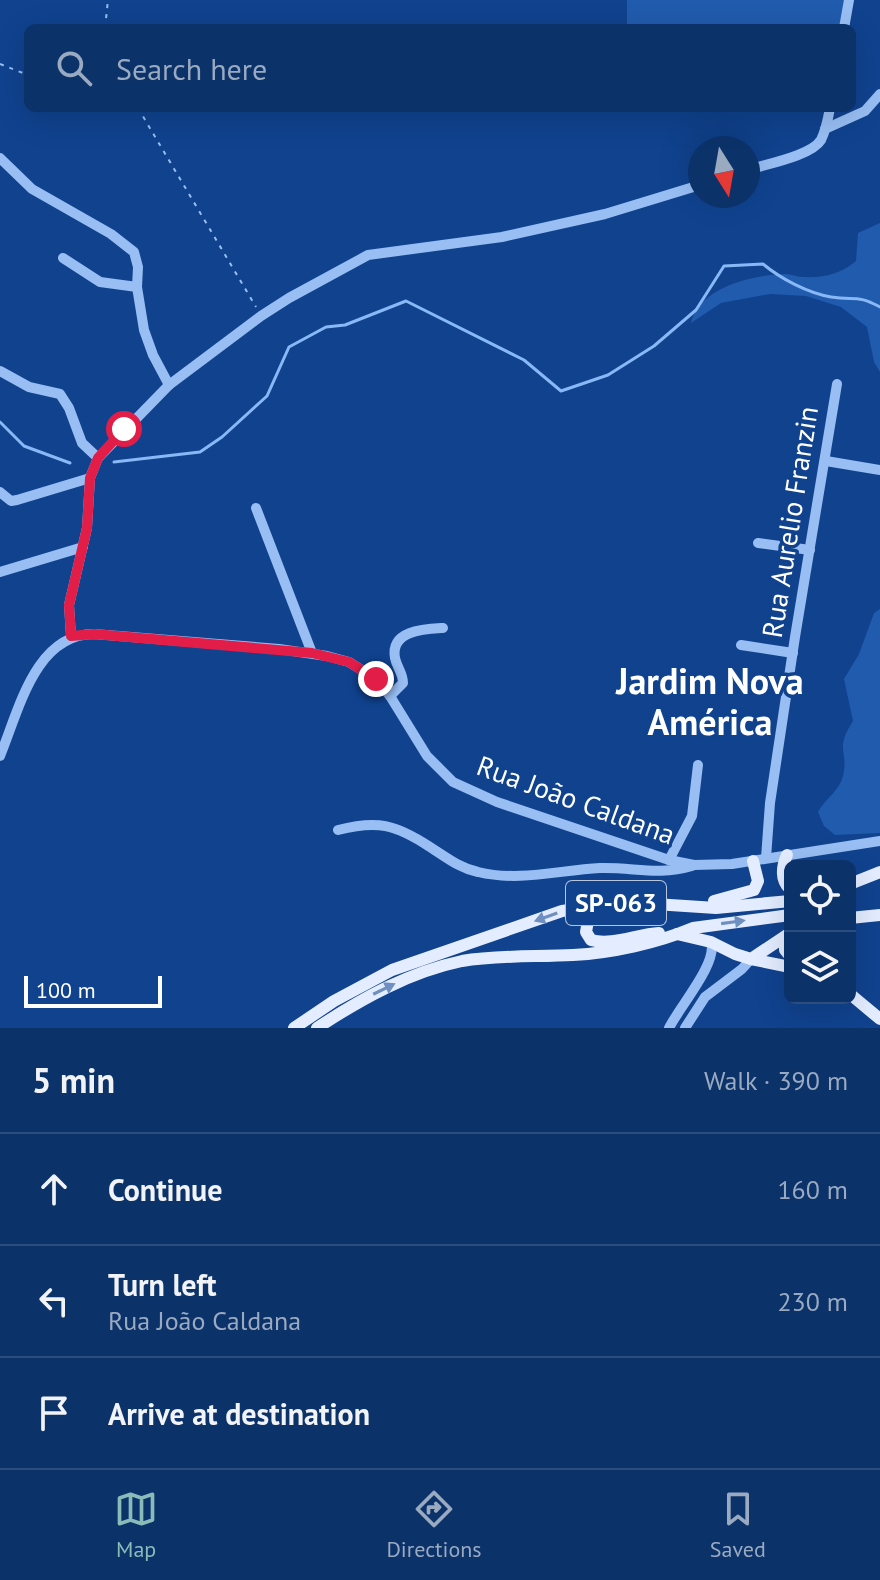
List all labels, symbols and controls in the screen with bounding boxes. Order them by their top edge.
search box [24,24,856,112]
icon: search [52,46,96,90]
text: Search here [116,49,267,88]
north arrow [688,136,760,208]
street label: Rua Aurelio Franzin [753,404,826,640]
route start [106,411,142,447]
district label: Jardim Nova América [615,657,804,745]
route end [358,661,394,697]
street label: Rua João Caldana [472,747,680,853]
map controls [784,860,856,1004]
button: locate [784,860,856,932]
road number: SP-063 [566,881,666,925]
one-way arrow [534,911,558,924]
one-way arrow [721,915,746,928]
button: layers [784,932,856,1004]
scale bar [24,972,162,1008]
text: 100 m [36,976,96,1004]
one-way arrow [373,982,396,996]
text: 5 min [32,1058,115,1102]
text: Walk · 390 m [704,1064,848,1097]
icon: ahead [32,1167,76,1211]
text: Continue [108,1170,222,1209]
text: 160 m [777,1173,848,1206]
text: Turn left [108,1265,216,1304]
icon: left [32,1279,76,1323]
text: 230 m [777,1285,848,1318]
text: Rua João Caldana [108,1304,301,1337]
icon: arrive [32,1391,76,1435]
text: Arrive at destination [108,1394,370,1433]
tab: Map [114,1487,158,1563]
tab: Directions [386,1487,482,1563]
tab: Saved [710,1487,766,1563]

